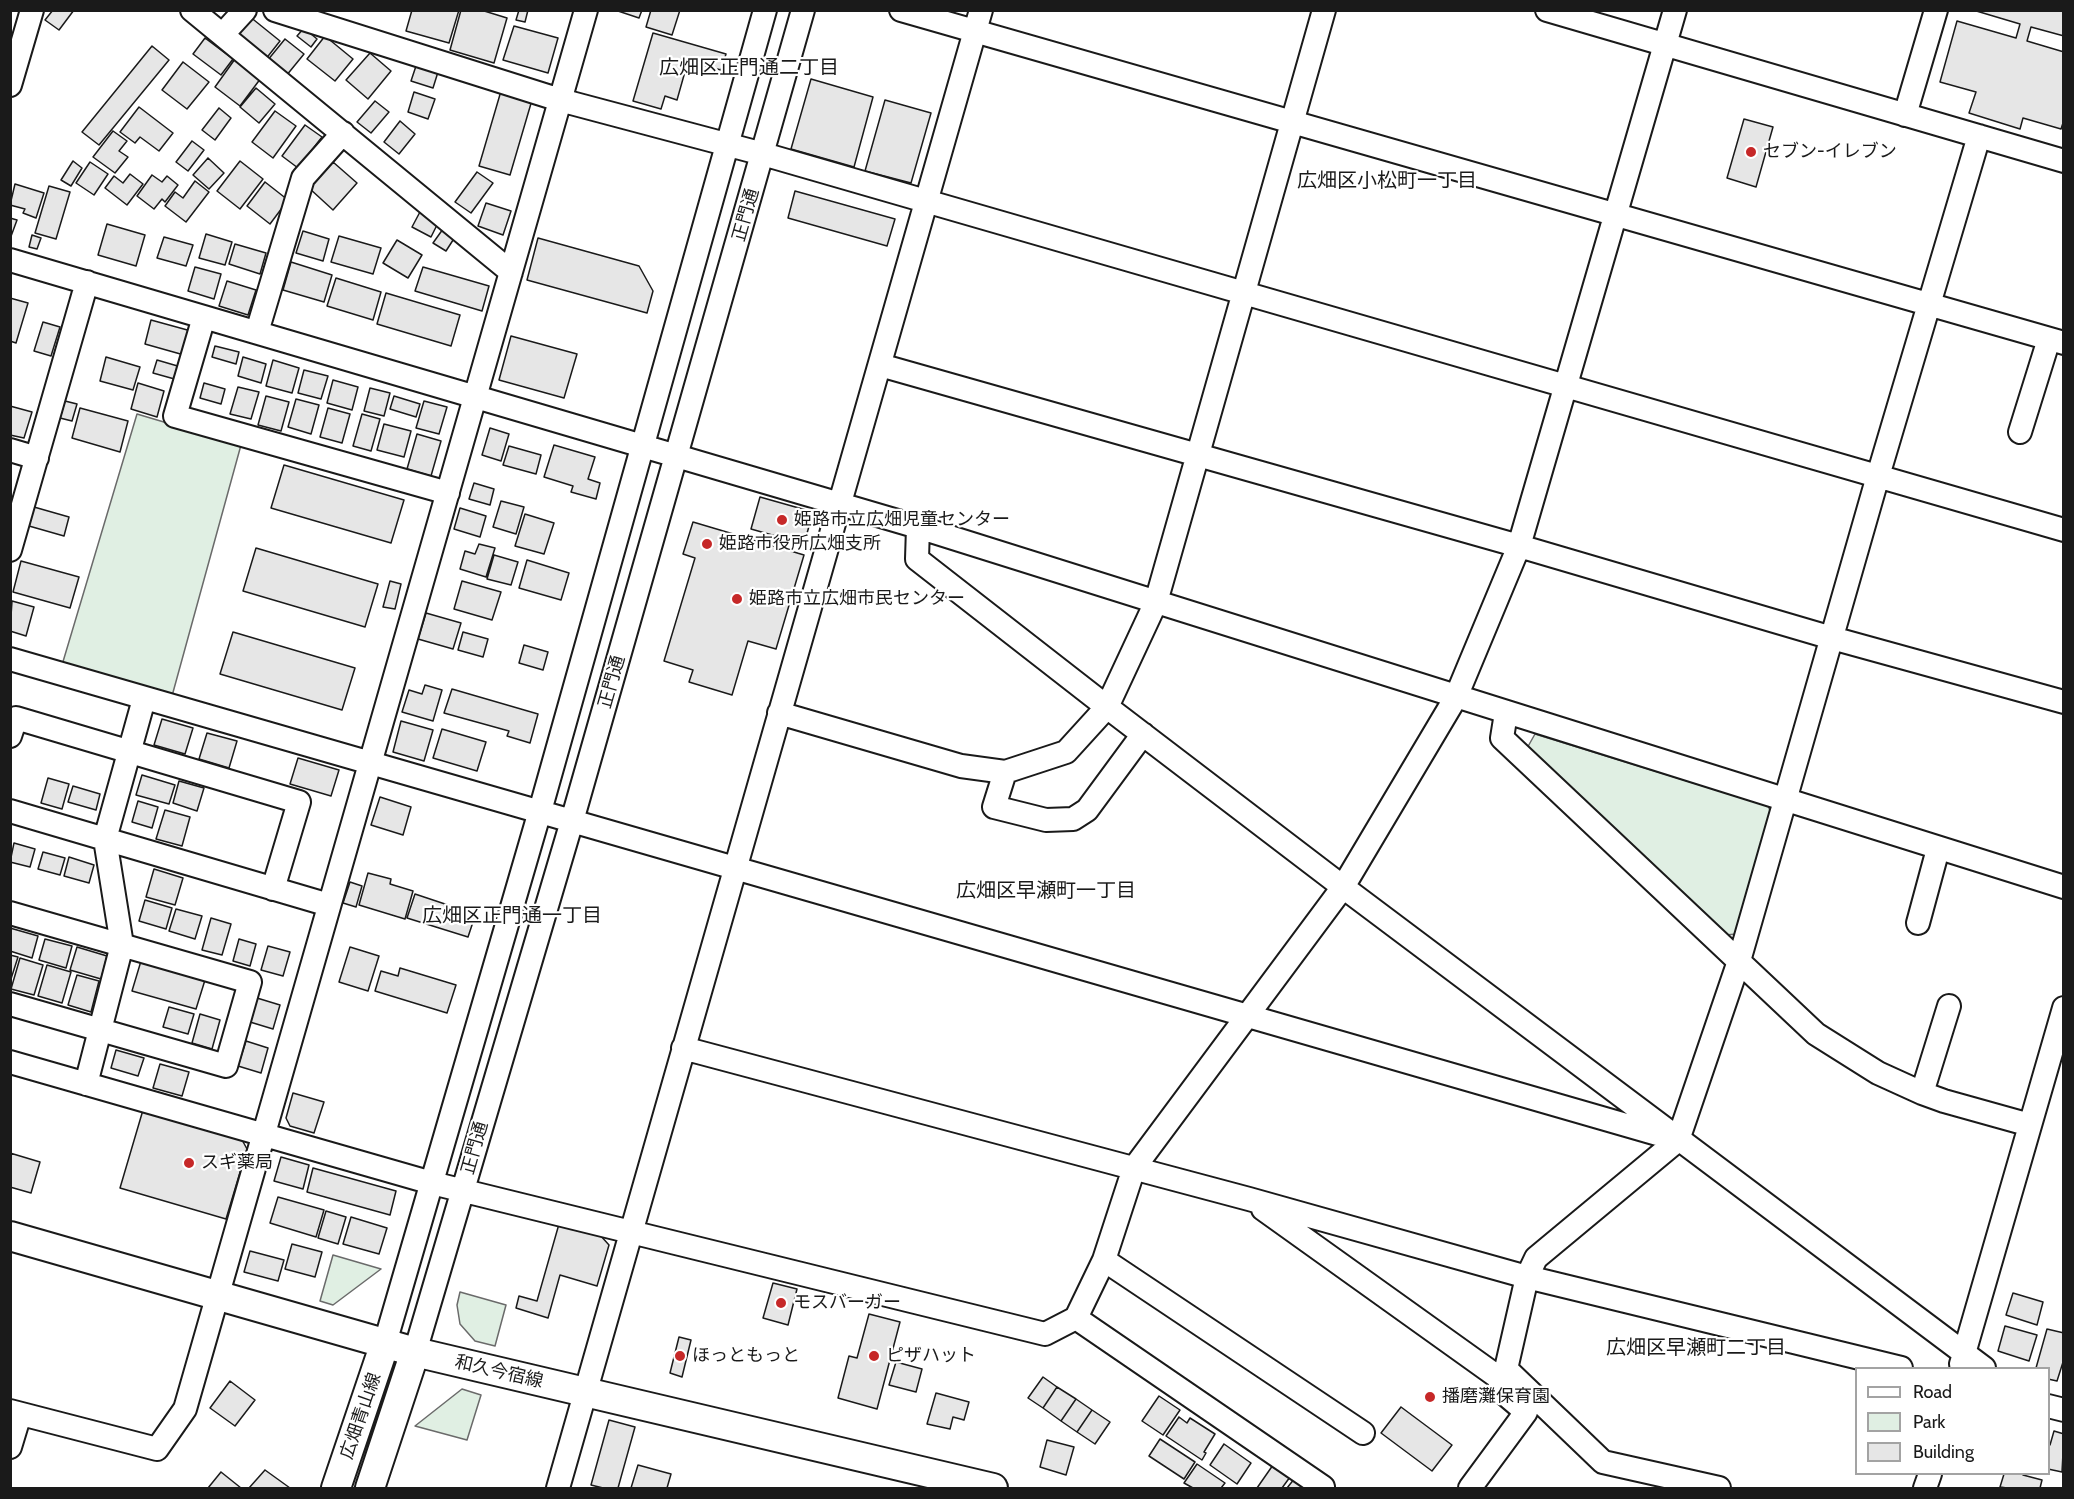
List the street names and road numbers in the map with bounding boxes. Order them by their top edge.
street label: 正門通 [728,186,764,244]
street label: 正門通 [594,653,630,711]
street label: 正門通 [457,1119,493,1177]
street label: 和久今宿線 [453,1351,545,1393]
street label: 広畑青山線 [336,1370,386,1462]

